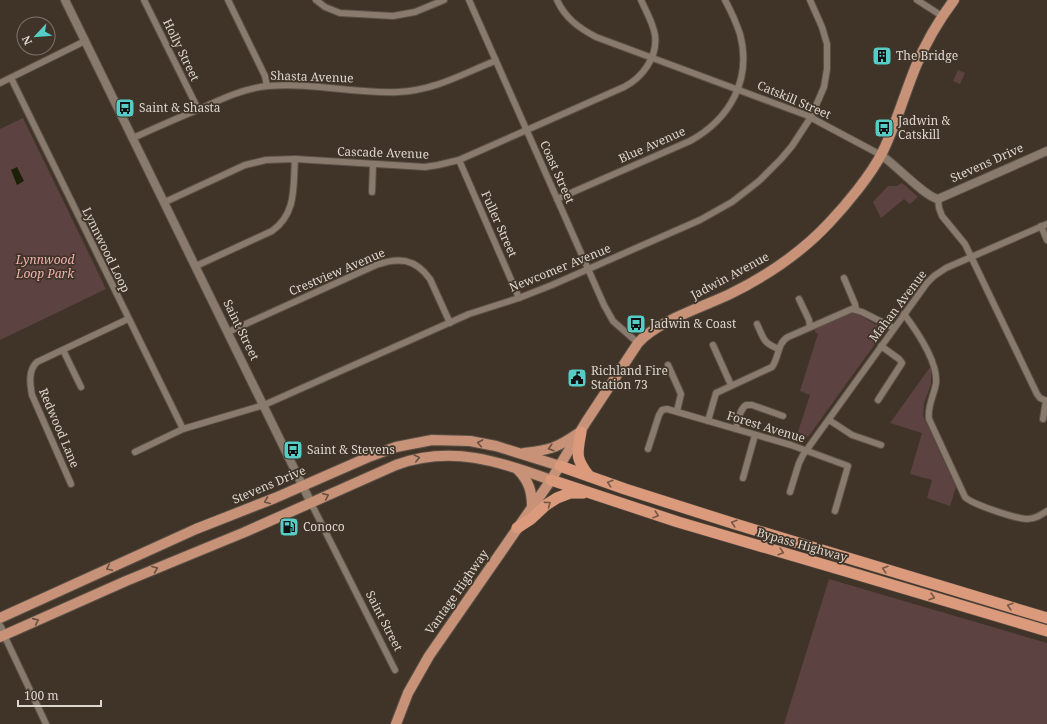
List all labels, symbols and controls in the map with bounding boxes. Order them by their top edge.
north arrow [16,16,56,56]
street label: Holly Street [159,16,204,84]
text: N [18,33,35,48]
building icon: The Bridge [871,45,893,67]
place label: The Bridge [896,47,958,64]
street label: Shasta Avenue [270,67,354,86]
street label: Catskill Street [755,76,834,123]
bus stop icon: Saint & Shasta [114,97,136,119]
place label: Saint & Shasta [139,99,221,116]
place label: Jadwin & Catskill [897,112,950,143]
bus stop icon: Jadwin & Catskill [873,117,895,139]
street label: Blue Avenue [616,122,688,167]
street label: Coast Street [536,138,579,206]
street label: Stevens Drive [948,139,1026,186]
street label: Cascade Avenue [337,142,429,163]
street label: Fuller Street [477,188,522,260]
street label: Lynnwood Loop [78,204,134,295]
street label: Newcomer Avenue [506,239,613,296]
street label: Crestview Avenue [286,244,387,299]
street label: Jadwin Avenue [687,248,772,304]
park label: Lynnwood Loop Park [15,251,75,282]
street label: Mahan Avenue [865,266,930,345]
street label: Saint Street [219,297,263,363]
bus stop icon: Jadwin & Coast [625,313,647,335]
place label: Jadwin & Coast [649,315,736,332]
place label: Richland Fire Station 73 [591,362,668,393]
public building icon: Richland Fire Station 73 [566,367,588,389]
street label: Redwood Lane [35,385,84,470]
street label: Forest Avenue [725,407,807,447]
bus stop icon: Saint & Stevens [282,439,304,461]
one-way arrow [477,439,484,448]
place label: Saint & Stevens [307,441,395,458]
one-way arrow [548,443,555,452]
one-way arrow [414,455,420,463]
street label: Stevens Drive [229,461,308,508]
one-way arrow [607,480,614,488]
one-way arrow [321,493,329,501]
one-way arrow [264,497,271,505]
one-way arrow [543,502,550,509]
one-way arrow [653,510,660,519]
fuel station icon: Conoco [278,516,300,538]
place label: Conoco [303,518,345,535]
one-way arrow [731,519,738,528]
street label: Bypass Highway [755,523,850,566]
street label: Vantage Highway [421,546,492,638]
one-way arrow [777,547,784,556]
one-way arrow [105,563,113,571]
one-way arrow [882,565,889,574]
one-way arrow [150,566,158,574]
street label: Saint Street [362,588,407,654]
one-way arrow [929,592,936,601]
one-way arrow [1006,602,1013,611]
one-way arrow [31,618,39,626]
scale bar [18,682,101,708]
text: 100 m [24,687,59,704]

